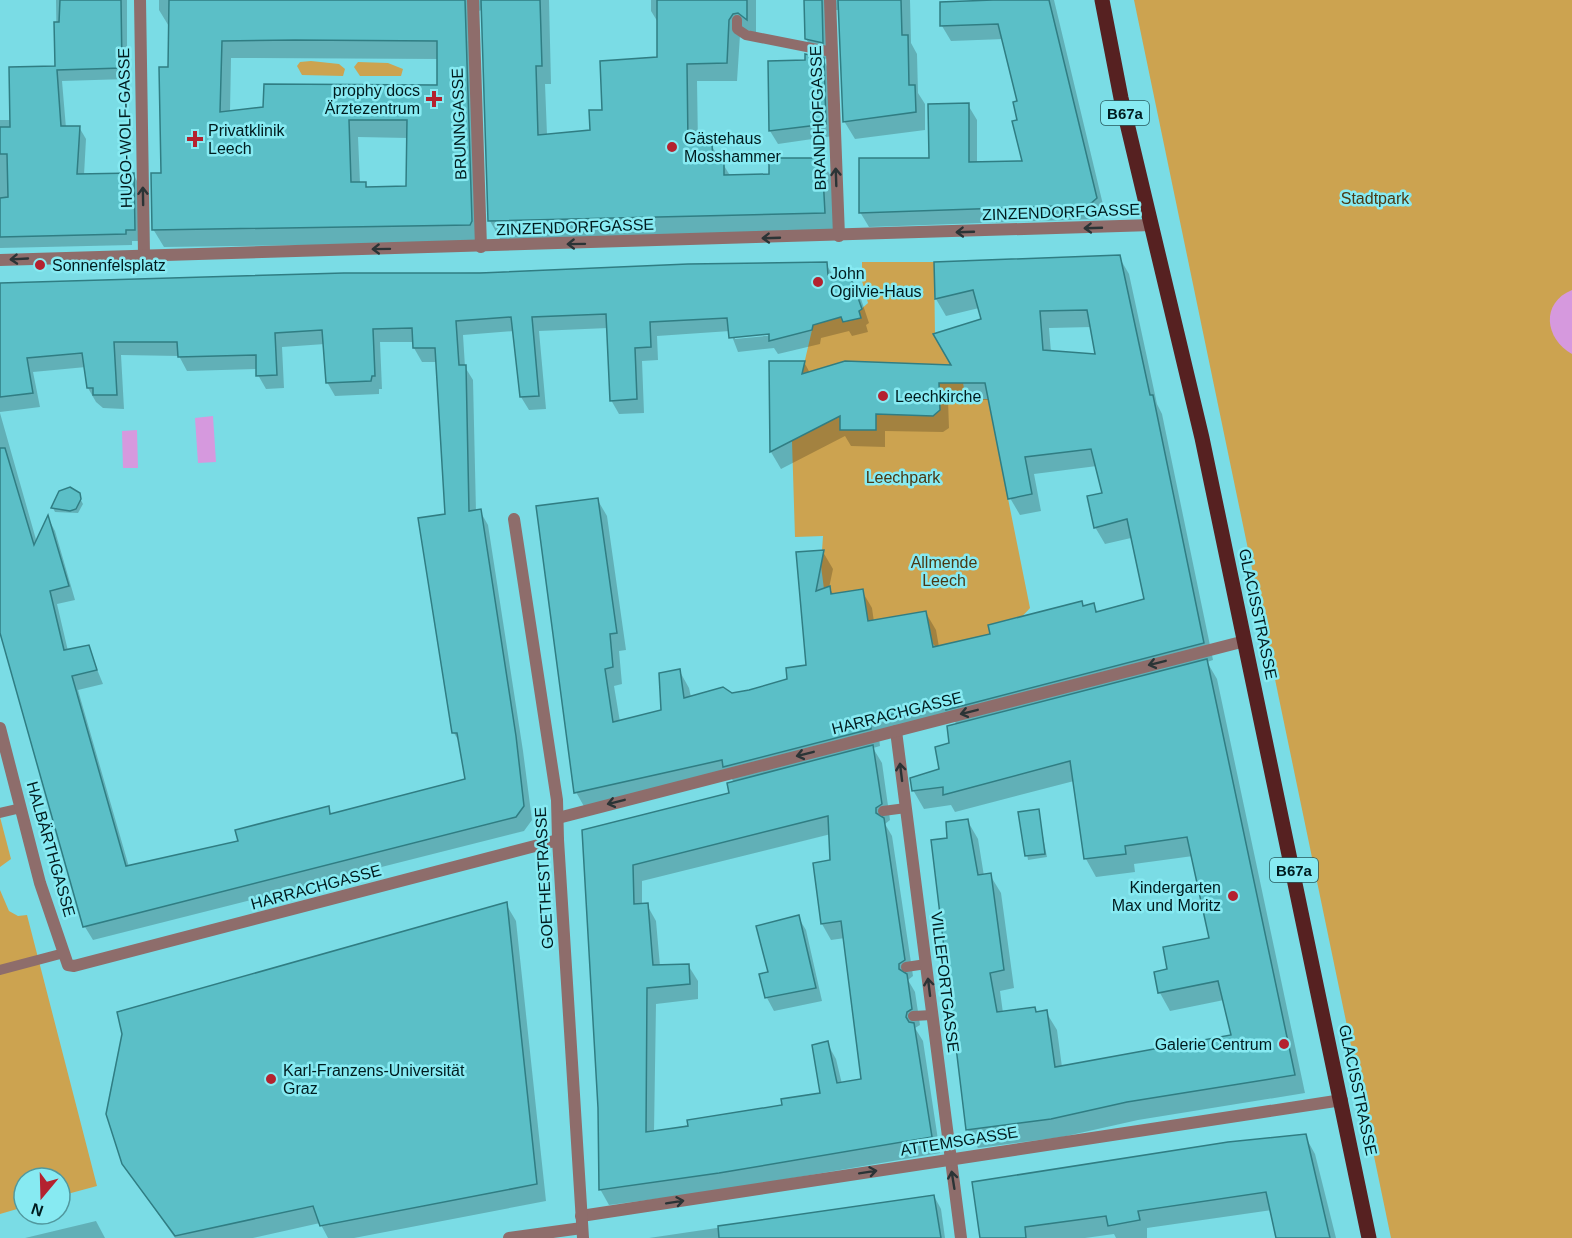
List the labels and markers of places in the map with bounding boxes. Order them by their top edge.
place label: prophy docs Ärztezentrum [325,82,420,117]
marker: prophy docs Ärztezentrum [425,90,443,108]
place label: Privatklinik Leech [208,122,285,157]
marker: Privatklinik Leech [186,130,204,148]
place label: Gästehaus Mosshammer [684,130,782,165]
marker: Gästehaus Mosshammer [665,140,679,154]
place label: Sonnenfelsplatz [52,257,166,274]
marker: Sonnenfelsplatz [33,258,47,272]
place label: John Ogilvie-Haus [830,265,922,300]
marker: John Ogilvie-Haus [811,275,825,289]
place label: Leechkirche [895,388,981,405]
marker: Leechkirche [876,389,890,403]
place label: Kindergarten Max und Moritz [1112,879,1221,914]
marker: Kindergarten Max und Moritz [1226,889,1240,903]
place label: Galerie Centrum [1155,1036,1272,1053]
marker: Galerie Centrum [1277,1037,1291,1051]
place label: Karl-Franzens-Universität Graz [283,1062,465,1097]
marker: Karl-Franzens-Universität Graz [264,1072,278,1086]

